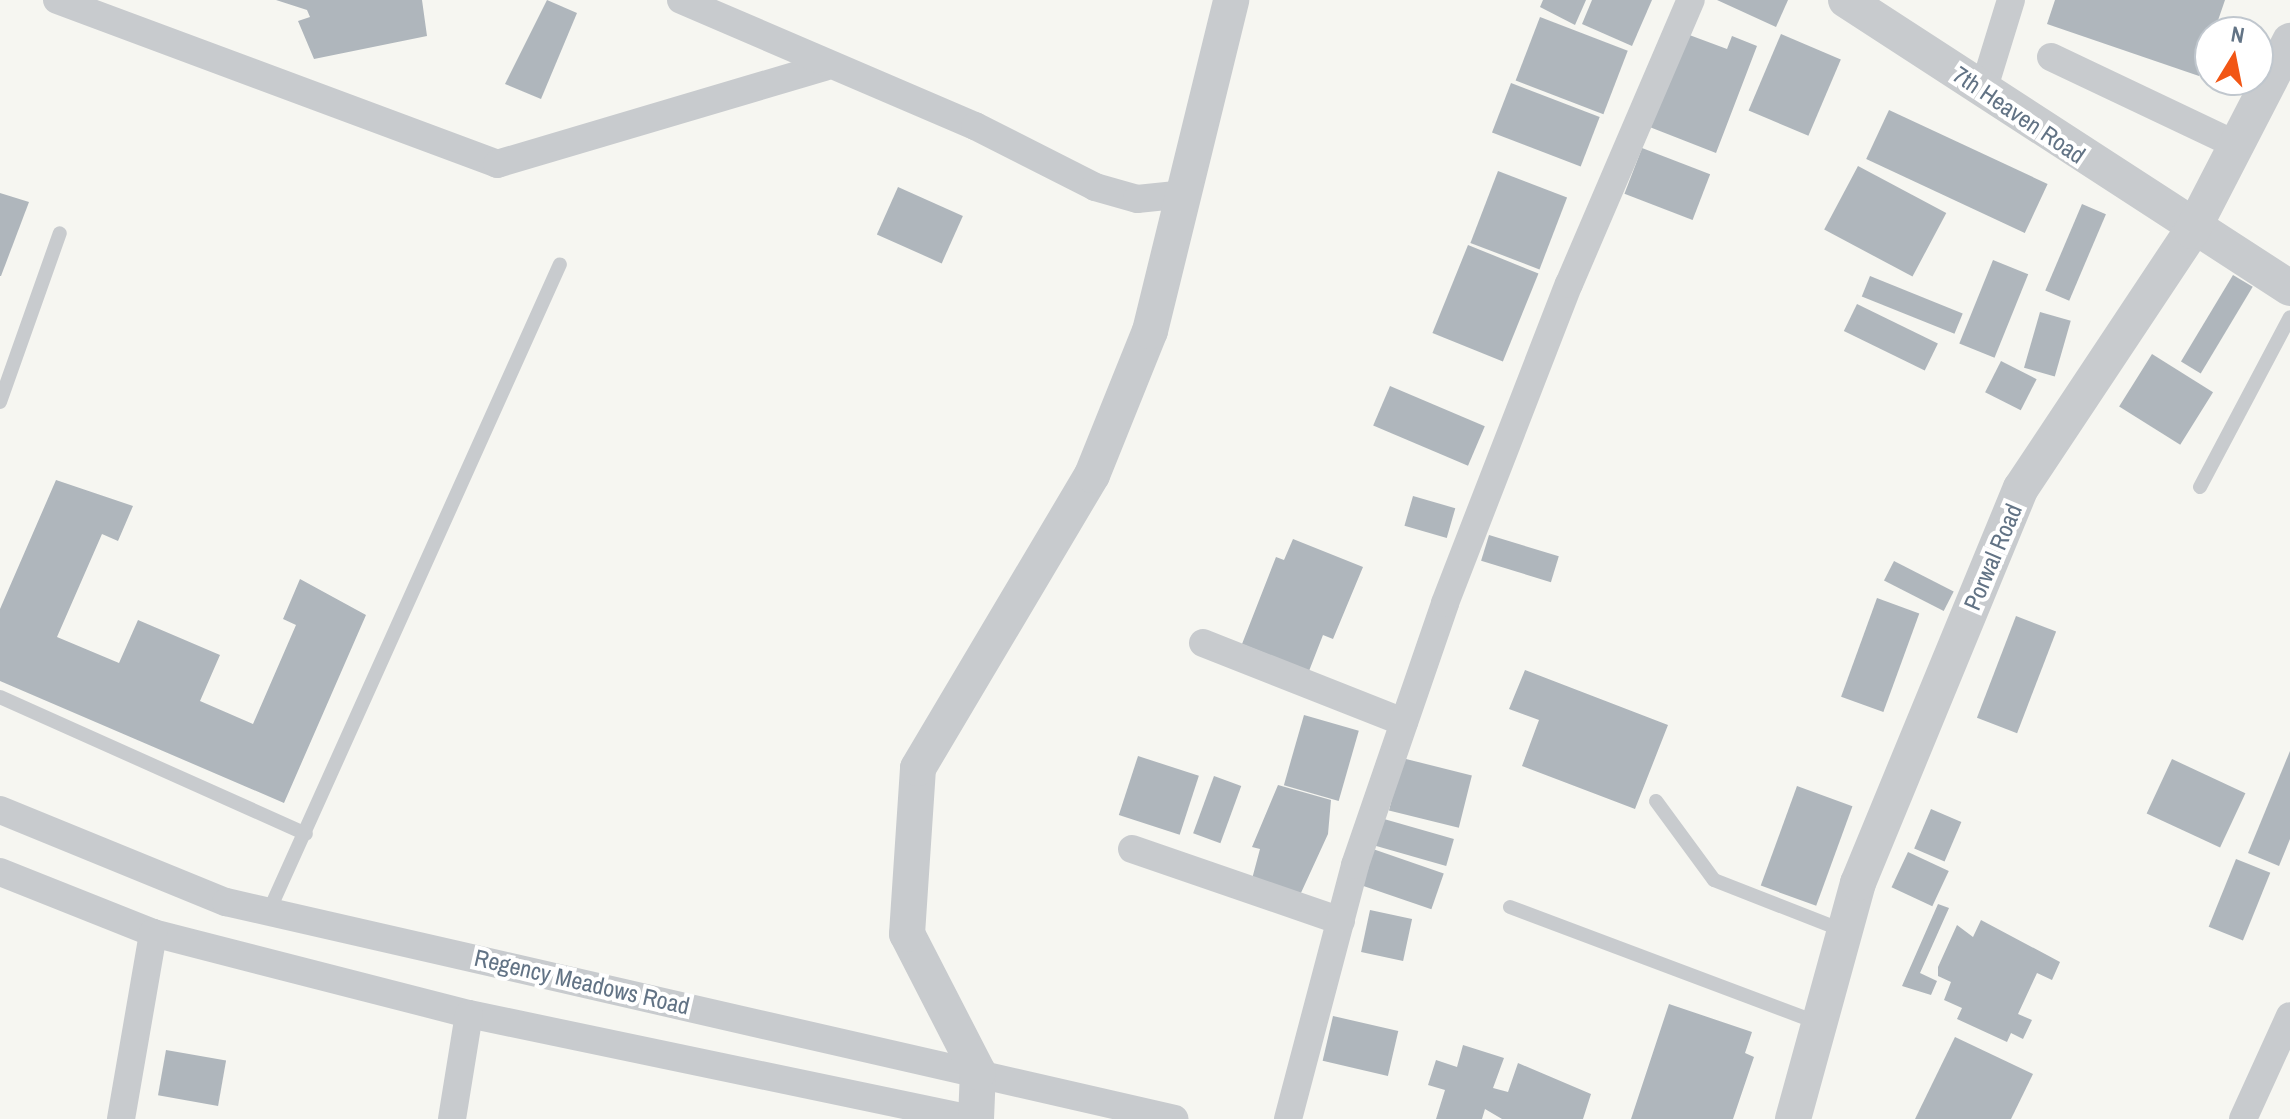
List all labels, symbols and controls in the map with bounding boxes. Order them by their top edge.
north arrow [2194,16,2274,96]
text: N [2229,18,2247,50]
street label: 7th Heaven Road [1947,60,2091,170]
street label: Porwal Road [1958,500,2028,614]
street label: Regency Meadows Road [472,943,692,1021]

